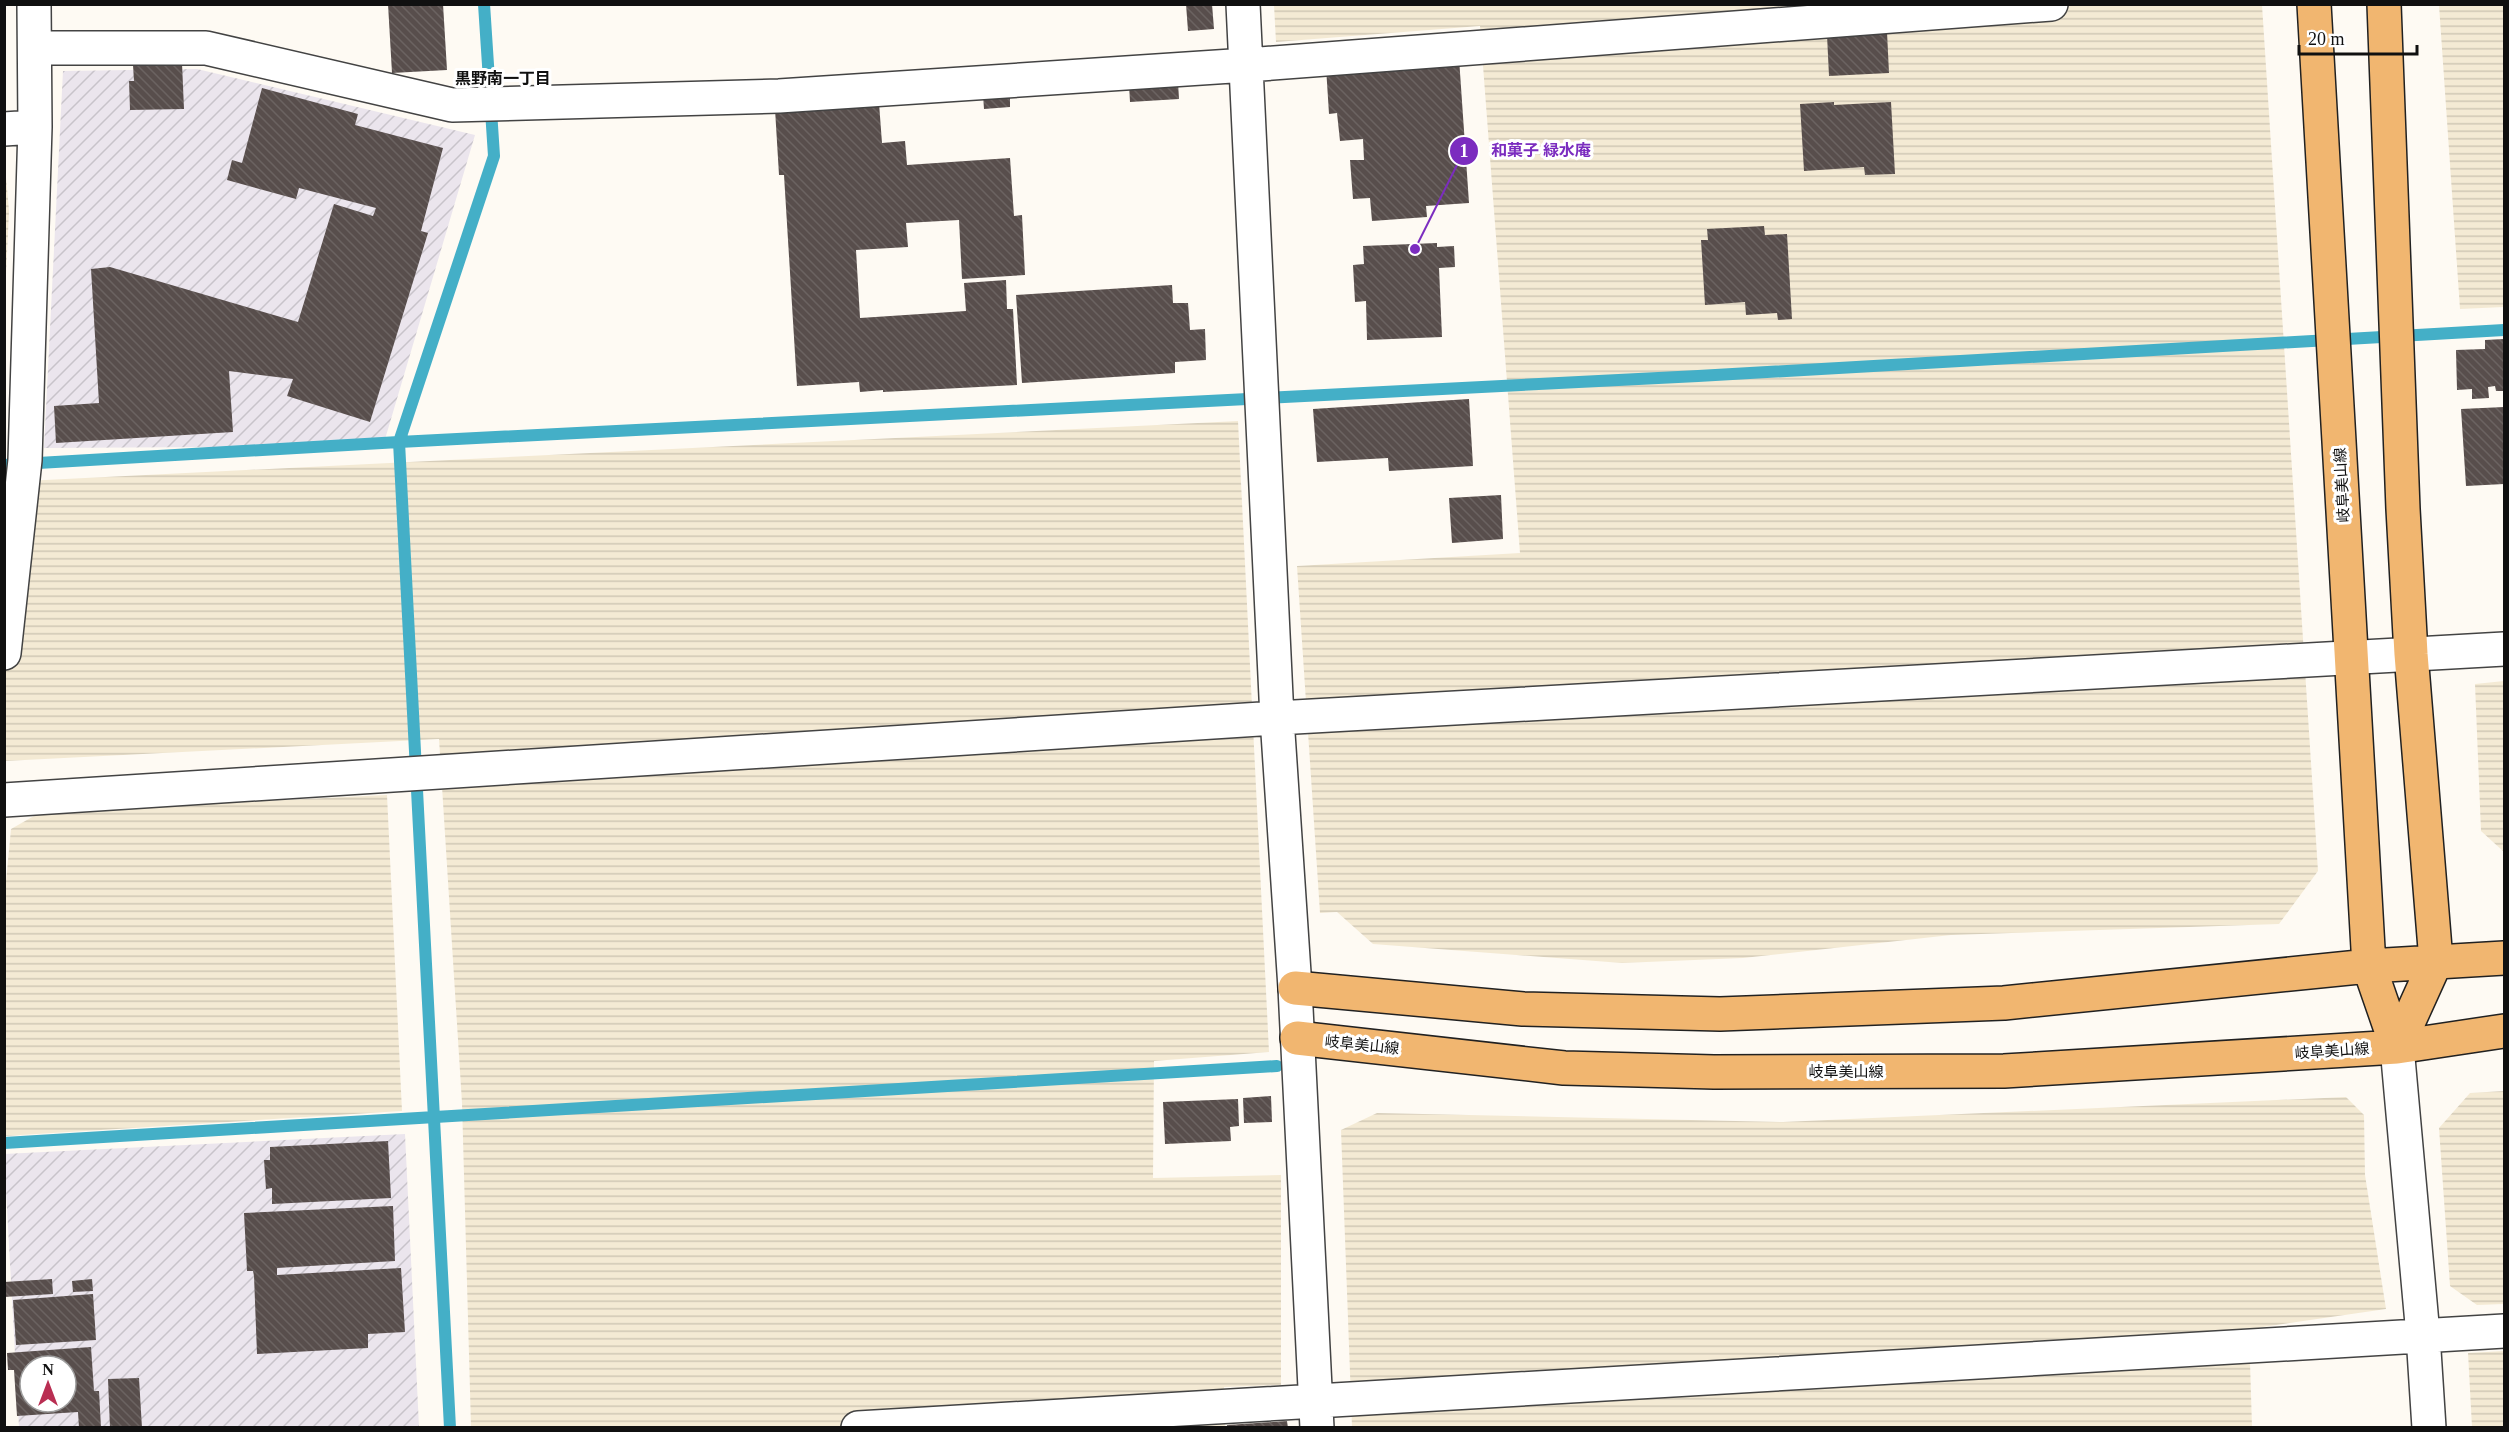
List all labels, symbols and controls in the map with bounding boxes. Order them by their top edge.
scale bar [2299,18,2418,56]
text: 20 m [2308,29,2345,49]
district label: 黒野南一丁目 [455,70,551,87]
callout: 和菓子 緑水庵 [1449,134,1603,168]
text: 1 [1460,141,1469,161]
text: 和菓子 緑水庵 [1491,142,1591,159]
street label: 岐阜美山線 [2332,447,2352,523]
street label: 岐阜美山線 [1324,1033,1400,1057]
street label: 岐阜美山線 [2294,1040,2370,1062]
street label: 岐阜美山線 [1808,1064,1884,1080]
north arrow [18,1354,78,1414]
text: N [42,1361,54,1378]

